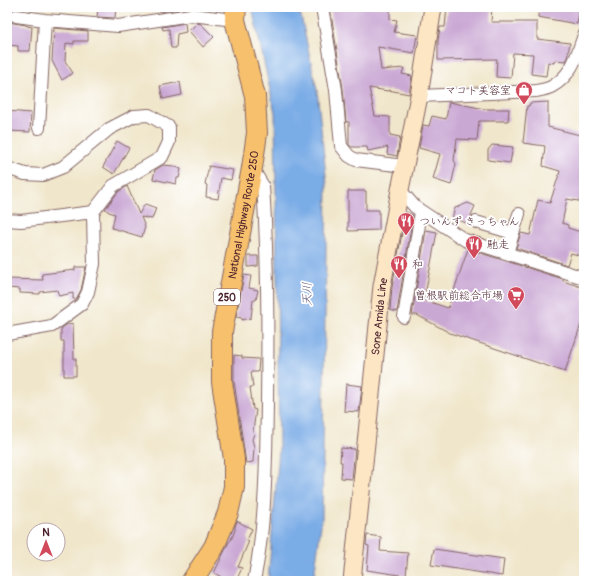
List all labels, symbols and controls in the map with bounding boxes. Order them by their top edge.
shop icon: マコト美容室 [514,80,534,105]
place label: マコト美容室 [445,84,511,97]
street label: National Highway Route 250 [226,150,261,280]
restaurant icon: ついんず きっちゃん [396,211,416,236]
place label: ついんず きっちゃん [419,215,520,228]
restaurant icon: 馳走 [464,234,484,259]
place label: 馳走 [487,238,509,251]
restaurant icon: 和 [389,254,409,279]
place label: 和 [412,258,423,271]
street label: Sone Amida Line [369,276,391,356]
water label: 天川 [300,282,315,306]
supermarket icon: 曽根駅前総合市場 [506,285,526,310]
road number: 250 [214,289,240,305]
place label: 曽根駅前総合市場 [415,289,503,302]
north arrow [26,522,66,562]
text: N [42,526,50,539]

